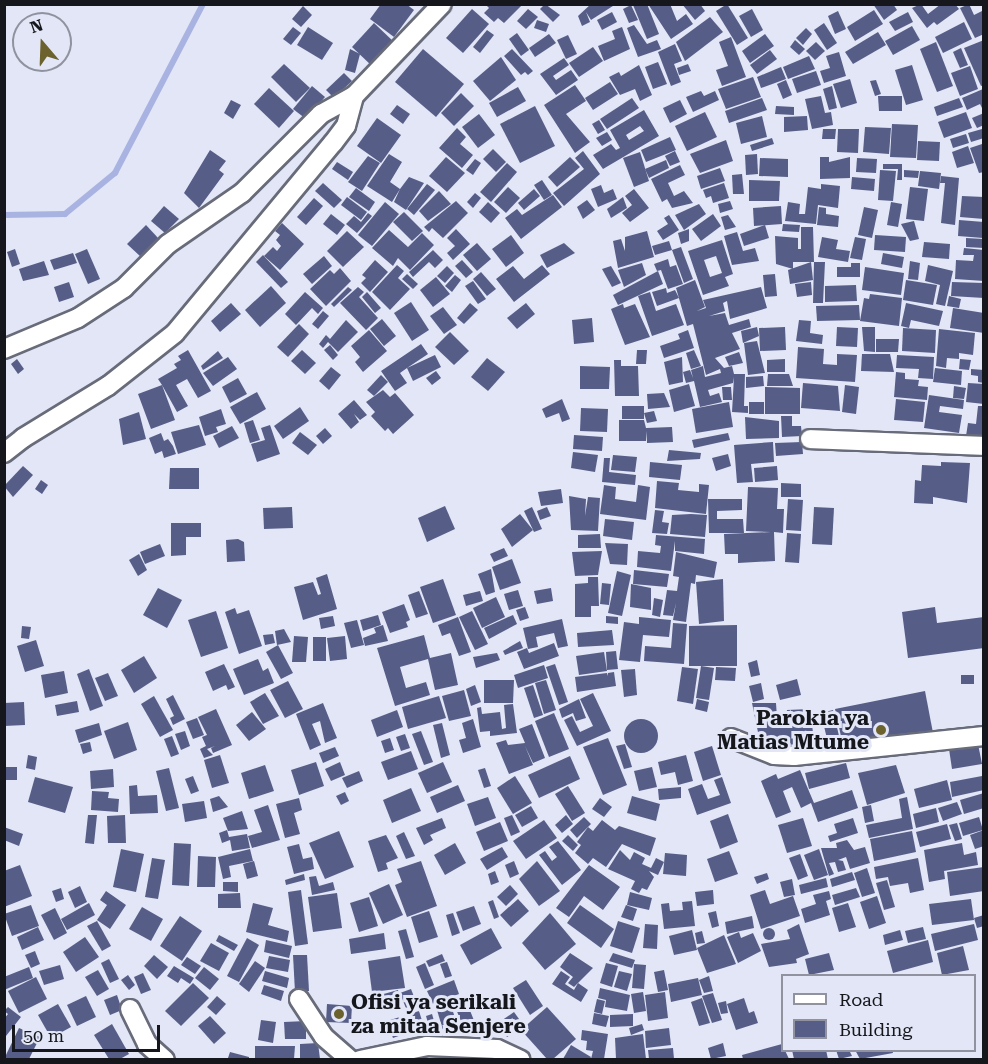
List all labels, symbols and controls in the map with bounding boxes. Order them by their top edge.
north arrow [12,12,72,72]
text: N [28,15,46,37]
place label: Parokia ya Matias Mtume [717,705,869,755]
marker: Parokia ya Matias Mtume [874,723,888,737]
legend [781,974,976,1052]
place label: Ofisi ya serikali za mitaa Senjere [351,989,526,1039]
text: Road [839,989,883,1010]
marker: Ofisi ya serikali za mitaa Senjere [332,1007,346,1021]
scale bar [15,1013,164,1051]
text: Building [839,1019,913,1040]
text: 50 m [23,1025,64,1046]

